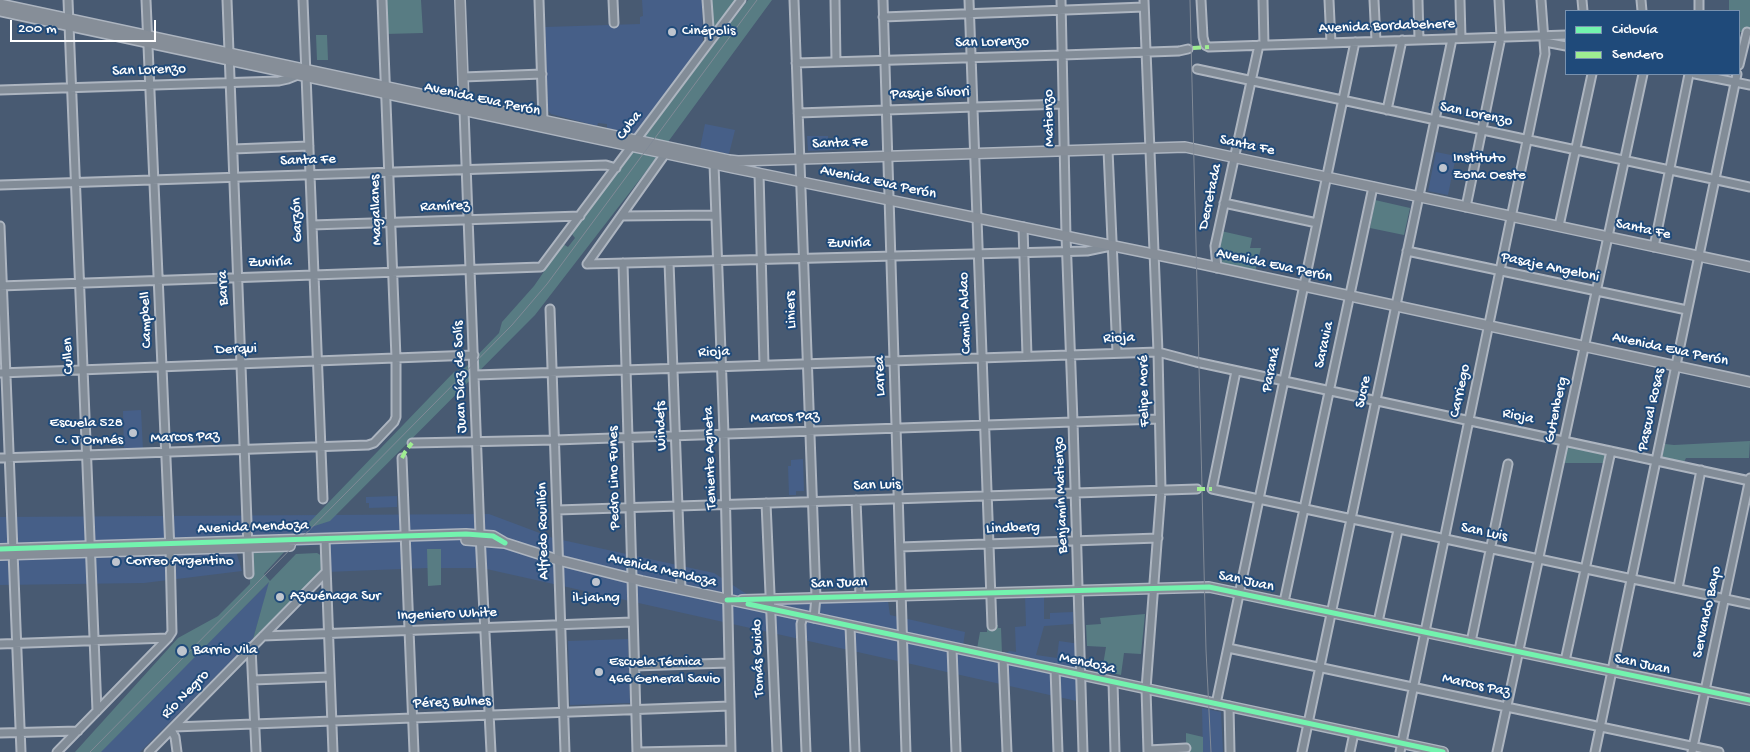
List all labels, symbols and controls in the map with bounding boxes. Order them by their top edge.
scale bar [12,10,159,42]
legend [1565,10,1740,75]
street label: Avenida Bordabehere [1318,16,1456,38]
text: 200 m [18,20,57,38]
text: Ciclovía [1612,21,1658,39]
place label: Cinépolis [682,23,735,41]
marker: Cinépolis [666,26,678,38]
street label: San Lorenzo [955,33,1029,53]
text: Sendero [1612,46,1663,64]
street label: San Lorenzo [112,61,186,81]
street label: Avenida Eva Perón [422,79,542,121]
street label: Pasaje Sívori [890,84,970,104]
street label: Matienzo [1041,89,1059,147]
street label: San Lorenzo [1438,99,1514,131]
street label: Cuba [613,108,647,144]
street label: Santa Fe [1218,131,1276,161]
street label: Santa Fe [812,134,868,154]
place label: Instituto Zona Oeste [1453,150,1526,185]
street label: Santa Fe [280,151,336,171]
street label: Avenida Eva Perón [818,162,938,204]
street label: Decretada [1195,162,1227,232]
marker: Instituto Zona Oeste [1437,162,1449,174]
street label: Magallanes [367,174,387,246]
street label: Garzón [288,197,308,243]
street label: Ramírez [420,197,470,217]
street label: Santa Fe [1614,215,1672,245]
street label: Zuviría [827,235,871,253]
street label: Avenida Eva Perón [1214,245,1334,287]
street label: Pasaje Angeloni [1499,249,1601,287]
street label: Zuviría [248,253,292,273]
street label: Barra [214,270,234,306]
street label: Camilo Aldao [956,272,976,354]
street label: Campbell [137,291,157,349]
street label: Liniers [782,291,802,329]
street label: Saravia [1311,320,1339,370]
street label: Juan Díaz de Solís [450,321,472,433]
street label: Rioja [1103,329,1135,349]
street label: Avenida Eva Perón [1610,329,1730,371]
street label: Cullen [59,337,79,375]
street label: Derqui [215,340,257,360]
street label: Rioja [698,343,730,363]
street label: Paraná [1258,346,1286,394]
street label: Larrea [871,355,891,397]
street label: Felipe Moré [1135,355,1155,427]
street label: Carriego [1447,363,1475,419]
street label: Pascual Rosas [1634,367,1670,453]
street label: Sucre [1352,374,1376,410]
street label: Gutenberg [1541,375,1573,445]
street label: Windefs [652,401,672,451]
street label: Rioja [1501,405,1535,429]
street label: Teniente Agneta [700,406,722,510]
street label: Marcos Paz [750,408,820,428]
place label: Escuela 528 C. J Omnés [50,415,123,450]
street label: Pedro Lino Funes [605,426,625,530]
marker: Escuela 528 C. J Omnés [127,427,139,439]
street label: Marcos Paz [150,428,220,448]
street label: Benjamín Matienzo [1051,436,1073,554]
street label: San Luis [853,476,901,496]
street label: Alfredo Rouillón [534,482,554,580]
street label: Avenida Mendoza [197,517,309,539]
street label: Lindberg [986,519,1040,539]
street label: San Luis [1459,519,1509,547]
street label: Avenida Mendoza [606,550,718,592]
place label: Correo Argentino [126,553,233,571]
marker: Correo Argentino [110,556,122,568]
street label: Servando Bayo [1689,564,1727,660]
street label: San Juan [1217,567,1275,597]
street label: San Juan [811,574,867,594]
marker: il-jahng [590,576,602,588]
place label: Azcuénaga Sur [290,588,381,606]
place label: il-jahng [572,590,620,608]
marker: Azcuénaga Sur [274,591,286,603]
street label: Ingeniero White [397,604,497,626]
street label: Tomás Guido [749,619,769,697]
place label: Barrio Vila [193,642,257,660]
marker: Barrio Vila [175,644,189,658]
street label: Mendoza [1057,649,1117,679]
street label: San Juan [1613,650,1671,680]
place label: Escuela Técnica 466 General Savio [609,654,720,689]
marker: Escuela Técnica 466 General Savio [593,666,605,678]
street label: Río Negro [158,667,214,723]
street label: Marcos Paz [1440,670,1512,702]
street label: Pérez Bulnes [413,693,491,713]

